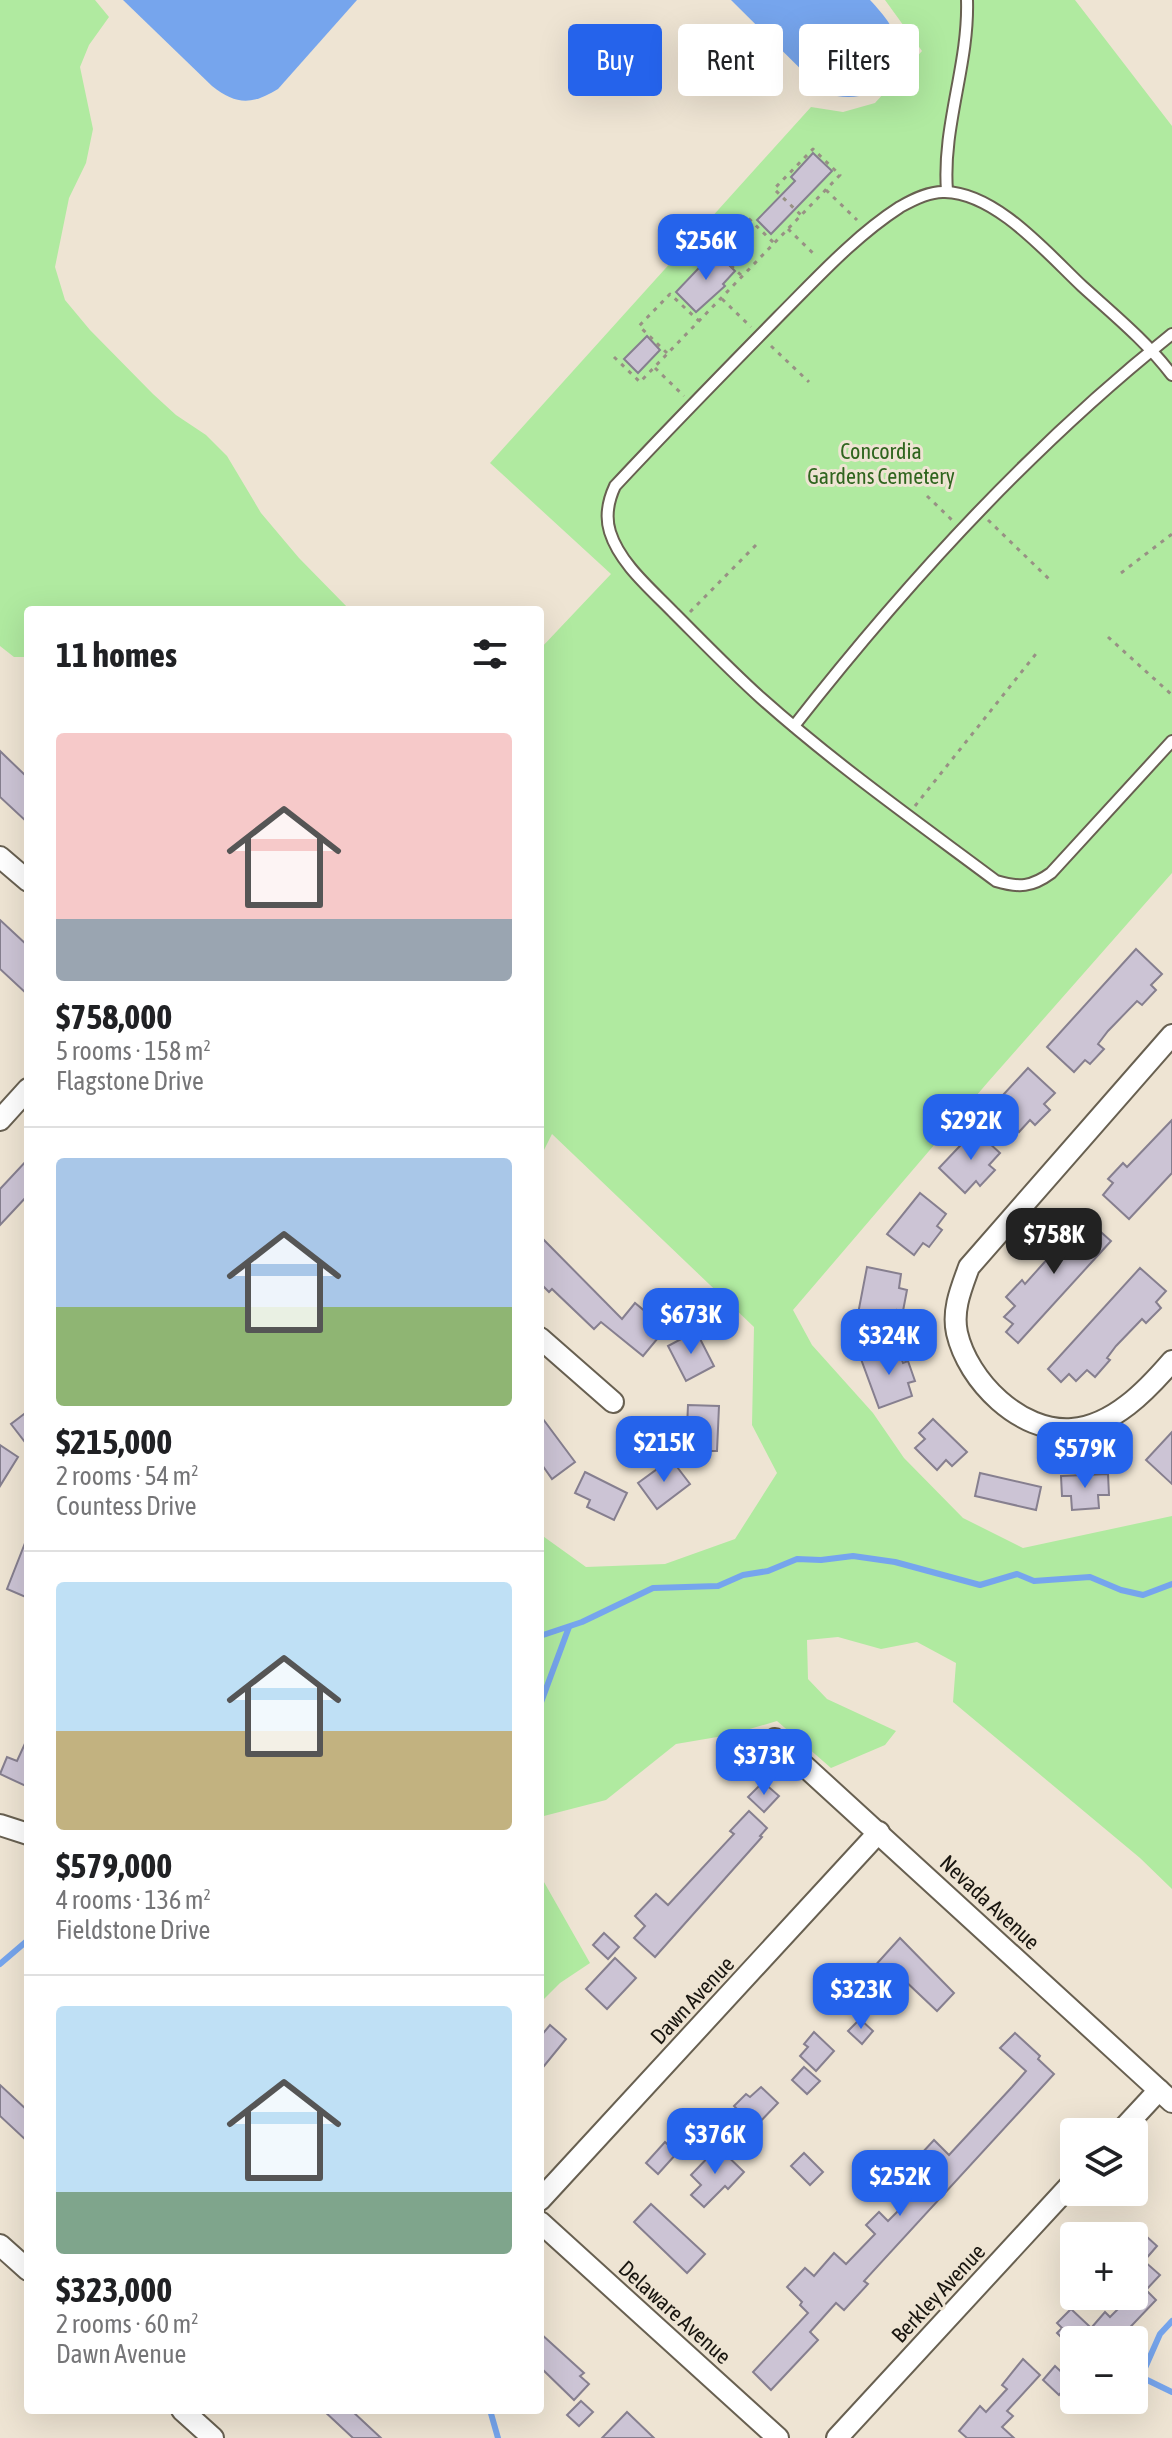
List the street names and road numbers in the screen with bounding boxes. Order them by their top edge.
street label: Nevada Avenue [935,1849,1045,1955]
street label: Dawn Avenue [645,1951,739,2049]
street label: Berkley Avenue [886,2238,990,2348]
street label: Delaware Avenue [614,2255,736,2369]

